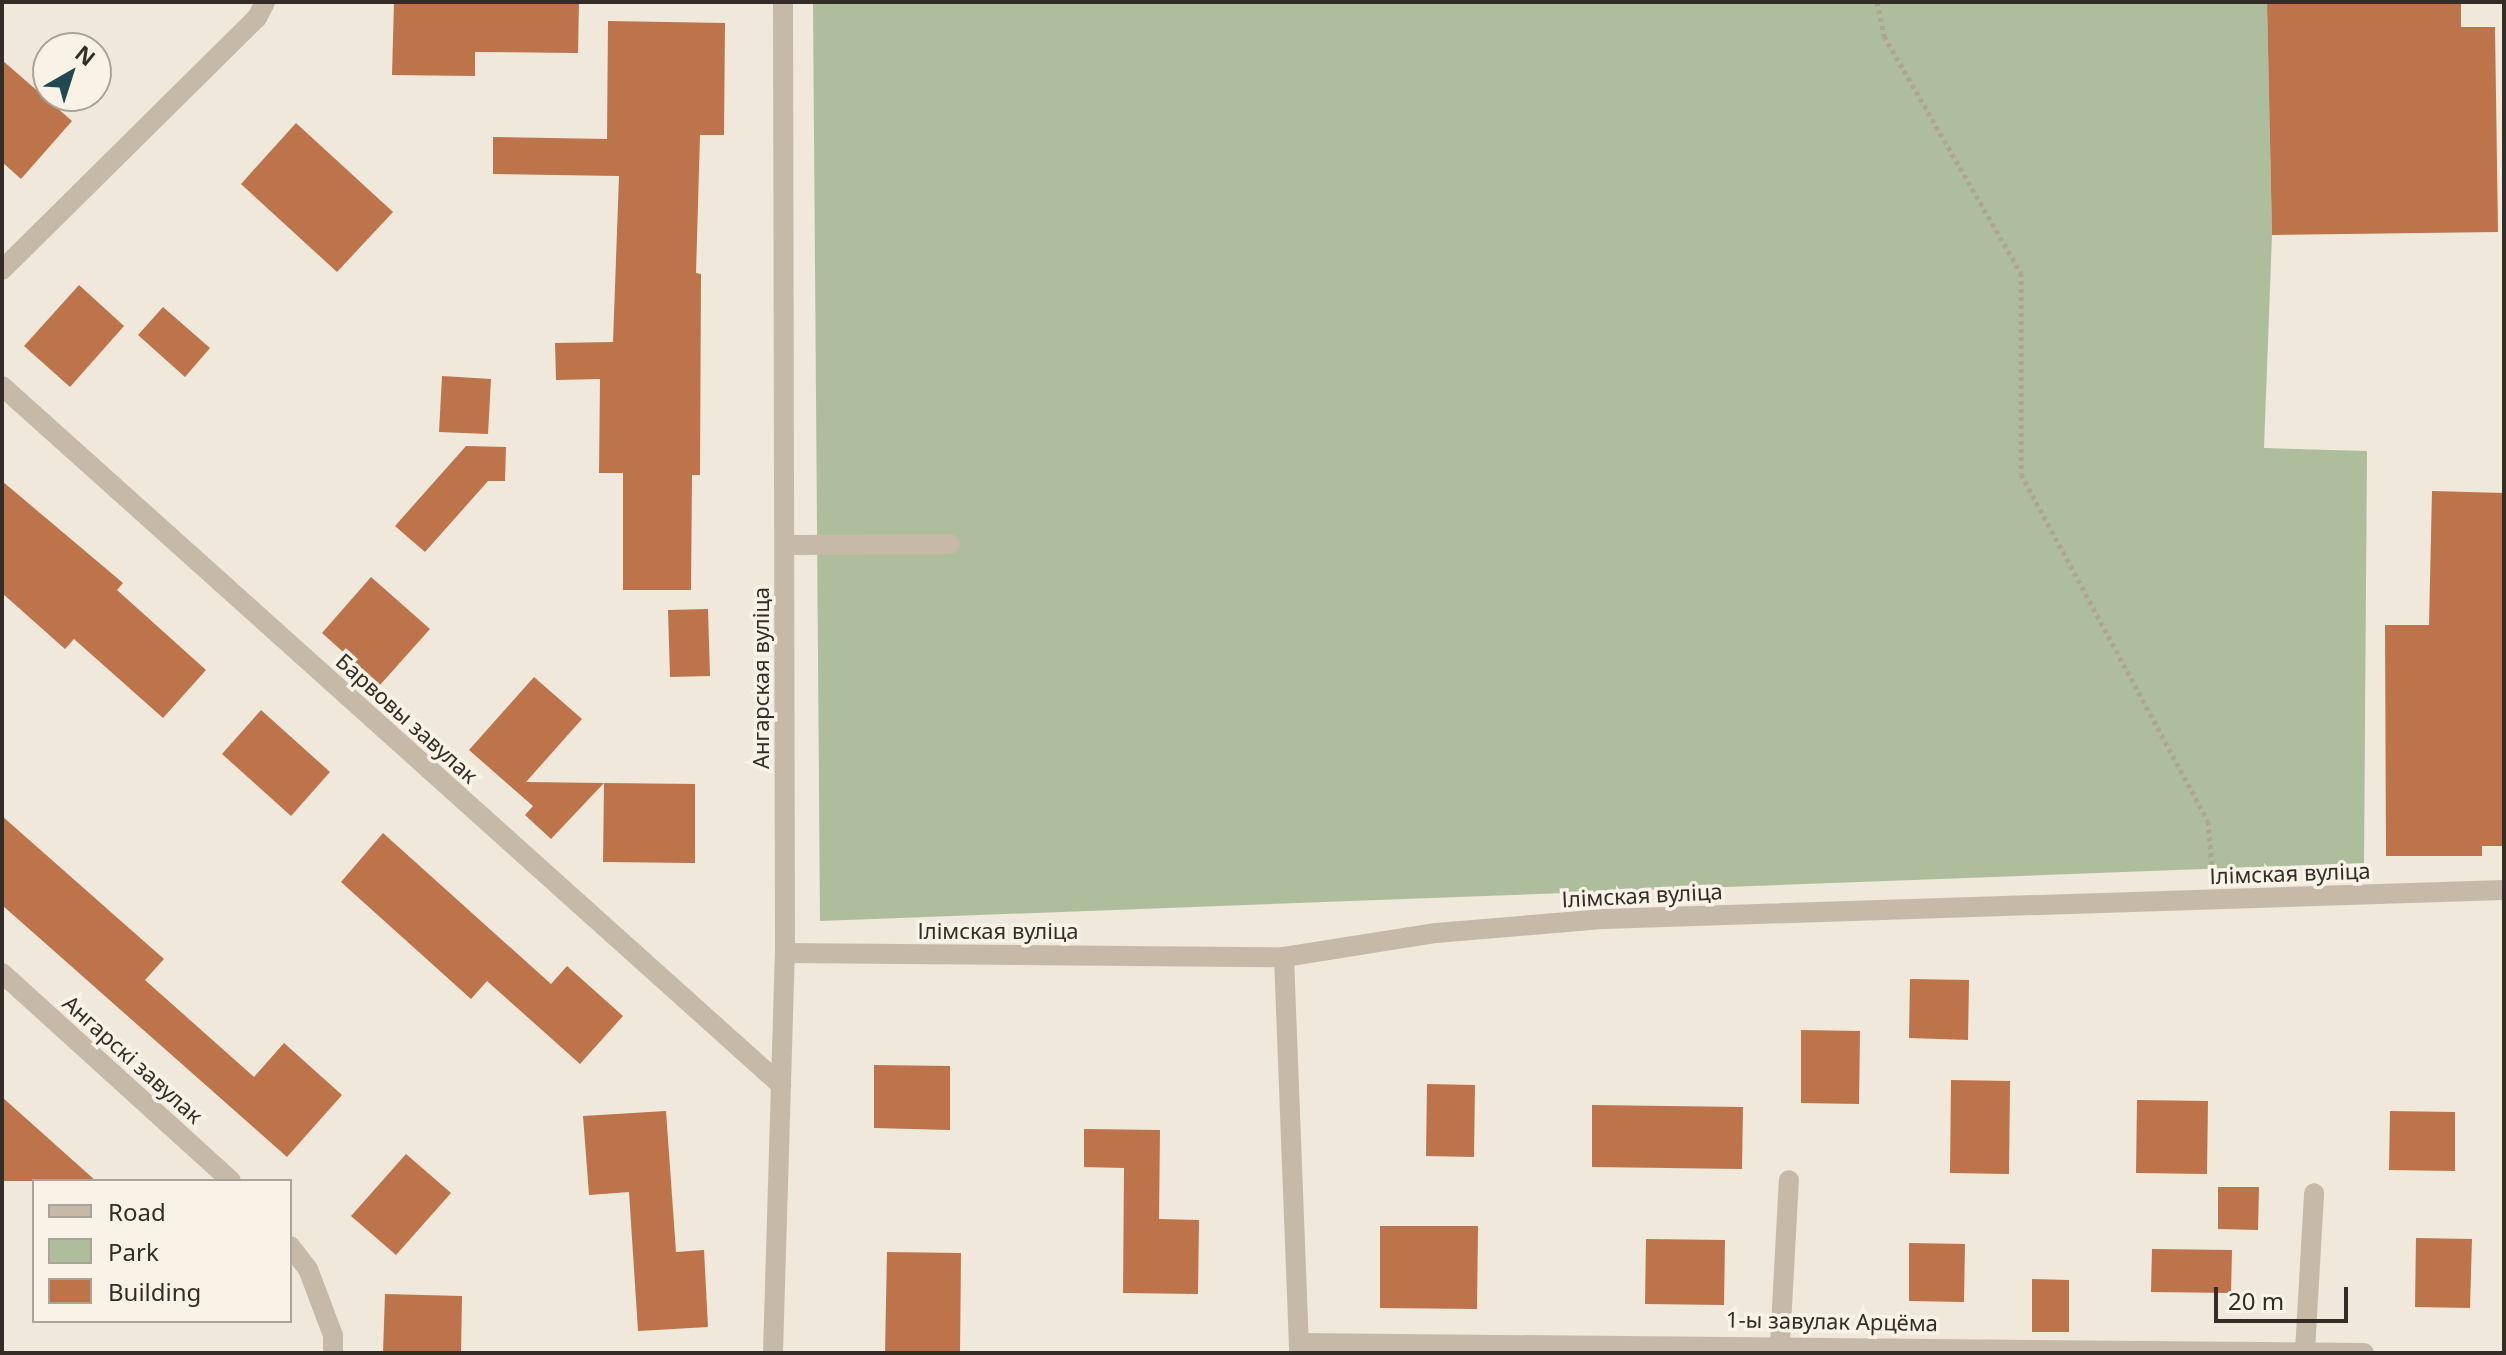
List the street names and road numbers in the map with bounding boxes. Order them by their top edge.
street label: Ангарская вуліца [748,587,774,769]
street label: Барвовы завулак [331,647,483,789]
street label: Ілімская вуліца [2209,857,2371,889]
street label: Ілімская вуліца [1561,878,1723,912]
street label: Ілімская вуліца [917,918,1079,944]
street label: Ангарскі завулак [58,989,208,1129]
street label: 1-ы завулак Арцёма [1726,1306,1938,1336]

